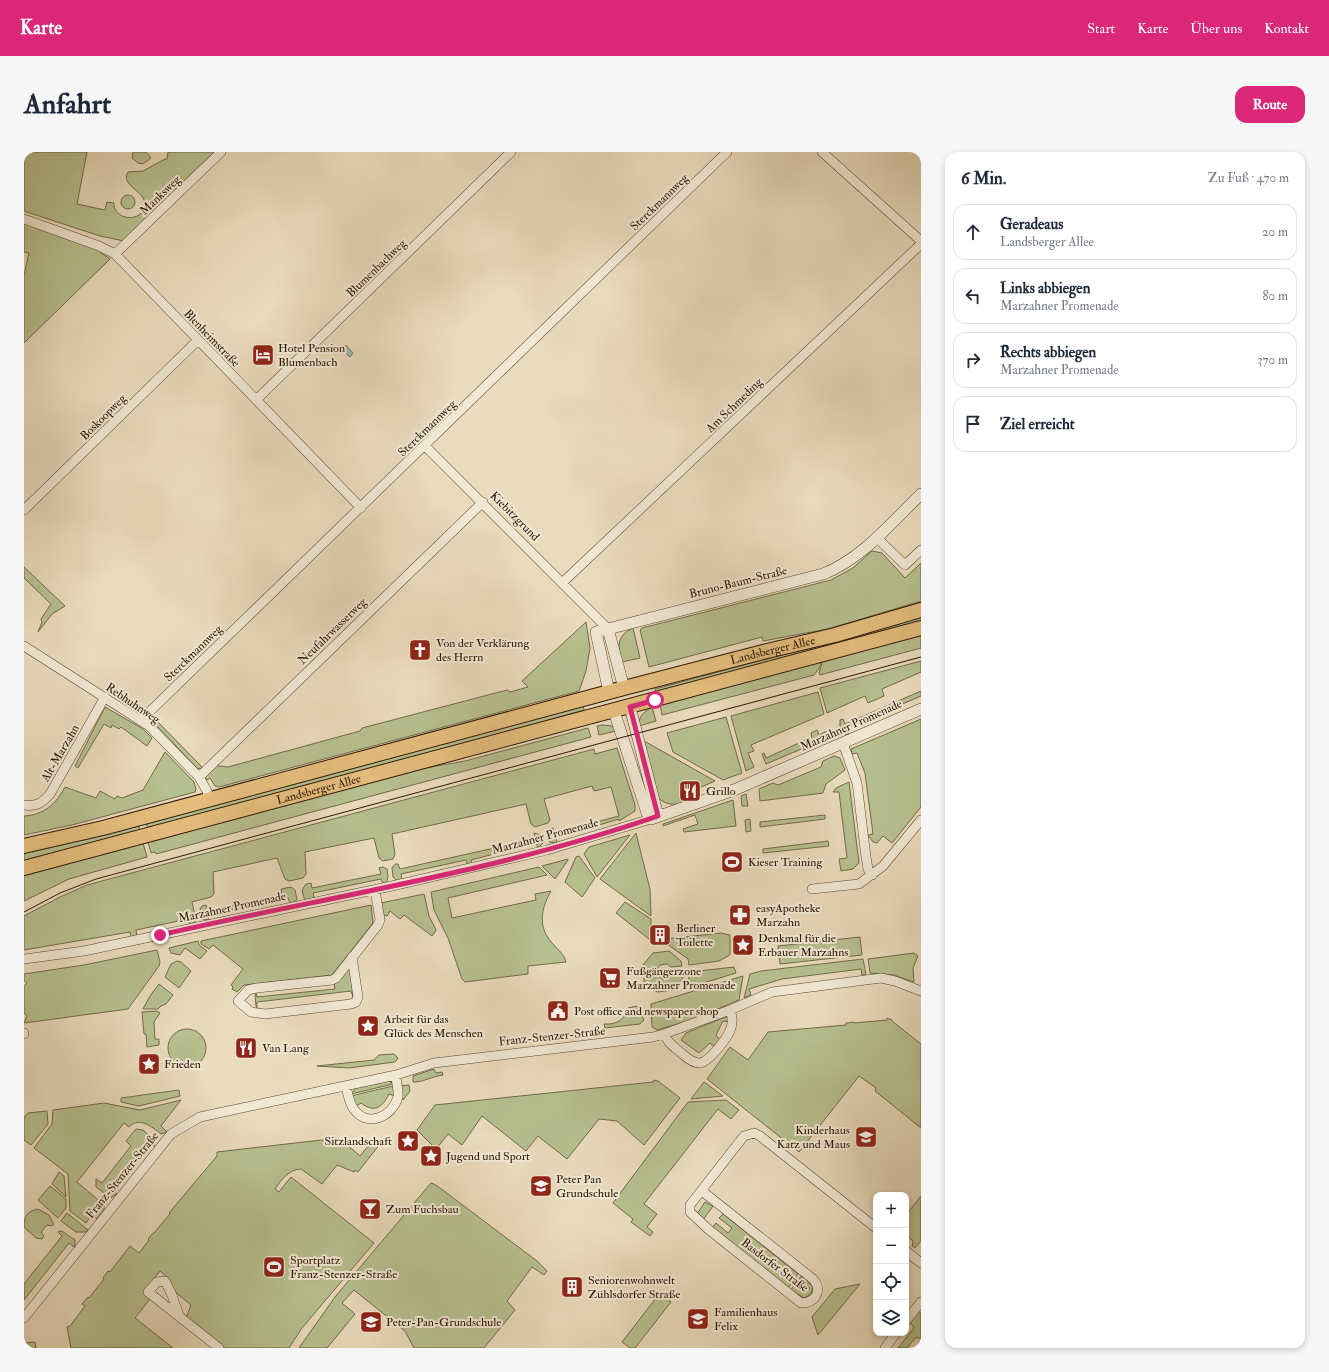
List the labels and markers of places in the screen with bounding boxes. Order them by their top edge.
place label: Hotel Pension Blumenbach [278,341,345,370]
hotel icon: Hotel Pension Blumenbach [250,342,276,368]
place label: Von der Verklärung des Herrn [436,636,530,665]
church icon: Von der Verklärung des Herrn [407,637,433,663]
restaurant icon: Grillo [677,778,703,804]
place label: Grillo [706,784,736,799]
sports icon: Kieser Training [719,849,745,875]
place label: Kieser Training [748,855,823,870]
place label: easyApotheke Marzahn [756,901,820,930]
pharmacy icon: easyApotheke Marzahn [727,902,753,928]
place label: Berliner Toilette [676,921,716,950]
building icon: Berliner Toilette [647,922,673,948]
place label: Denkmal für die Erbauer Marzahns [758,931,848,960]
place icon: Denkmal für die Erbauer Marzahns [730,932,756,958]
place label: Fußgängerzone Marzahner Promenade [626,964,736,993]
supermarket icon: Fußgängerzone Marzahner Promenade [597,965,623,991]
public building icon: Post office and newspaper shop [545,998,571,1024]
place label: Post office and newspaper shop [574,1004,718,1019]
place label: Arbeit für das Glück des Menschen [383,1012,483,1041]
place icon: Arbeit für das Glück des Menschen [355,1013,381,1039]
restaurant icon: Van Lang [233,1035,259,1061]
place label: Van Lang [262,1041,310,1056]
place icon: Frieden [136,1051,162,1077]
place label: Frieden [164,1057,201,1072]
place label: Kinderhaus Katz und Maus [777,1123,850,1152]
school or university icon: Kinderhaus Katz und Maus [853,1124,879,1150]
place icon: Sitzlandschaft [395,1128,421,1154]
place label: Sitzlandschaft [325,1134,392,1149]
place icon: Jugend und Sport [418,1143,444,1169]
place label: Jugend und Sport [445,1149,530,1164]
place label: Peter Pan Grundschule [556,1172,618,1201]
school or university icon: Peter Pan Grundschule [528,1173,554,1199]
bar icon: Zum Fuchsbau [357,1196,383,1222]
place label: Zum Fuchsbau [386,1202,459,1217]
place label: Sportplatz Franz-Stenzer-Straße [290,1253,397,1282]
sports icon: Sportplatz Franz-Stenzer-Straße [261,1254,287,1280]
place label: Seniorenwohnwelt Zühlsdorfer Straße [588,1273,680,1302]
building icon: Seniorenwohnwelt Zühlsdorfer Straße [559,1274,585,1300]
place label: Familienhaus Felix [714,1305,778,1334]
school or university icon: Familienhaus Felix [685,1306,711,1332]
school or university icon: Peter-Pan-Grundschule [358,1309,384,1335]
place label: Peter-Pan-Grundschule [386,1315,501,1330]

